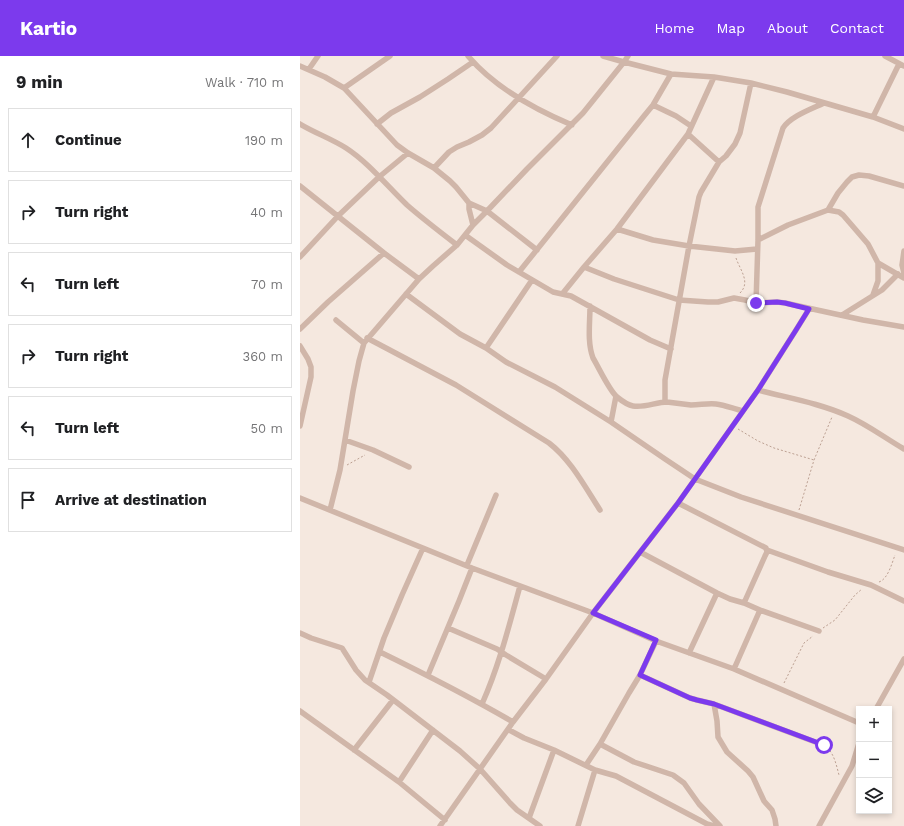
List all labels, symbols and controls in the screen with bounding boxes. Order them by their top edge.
text: Kartio [20,17,77,40]
text: Home [654,20,694,36]
text: Map [716,20,745,36]
text: About [767,20,808,36]
text: Contact [830,20,884,36]
text: 9 min [16,72,63,92]
text: Walk · 710 m [205,75,284,90]
icon: ahead [17,129,39,151]
text: Continue [55,131,122,149]
text: 190 m [245,133,283,148]
icon: right [17,201,39,223]
text: Turn right [55,203,128,221]
text: 40 m [250,205,283,220]
icon: left [17,273,39,295]
text: Turn left [55,275,119,293]
text: 70 m [251,277,283,292]
route end [747,294,765,312]
icon: right [17,345,39,367]
text: Turn right [55,347,128,365]
text: 360 m [243,349,283,364]
icon: left [17,417,39,439]
text: Turn left [55,419,119,437]
text: 50 m [251,421,283,436]
icon: arrive [17,489,39,511]
text: Arrive at destination [55,491,207,509]
map controls [856,706,892,814]
button: + [856,706,892,742]
route start [815,736,833,754]
button: − [856,742,892,778]
button: layers [856,778,892,814]

